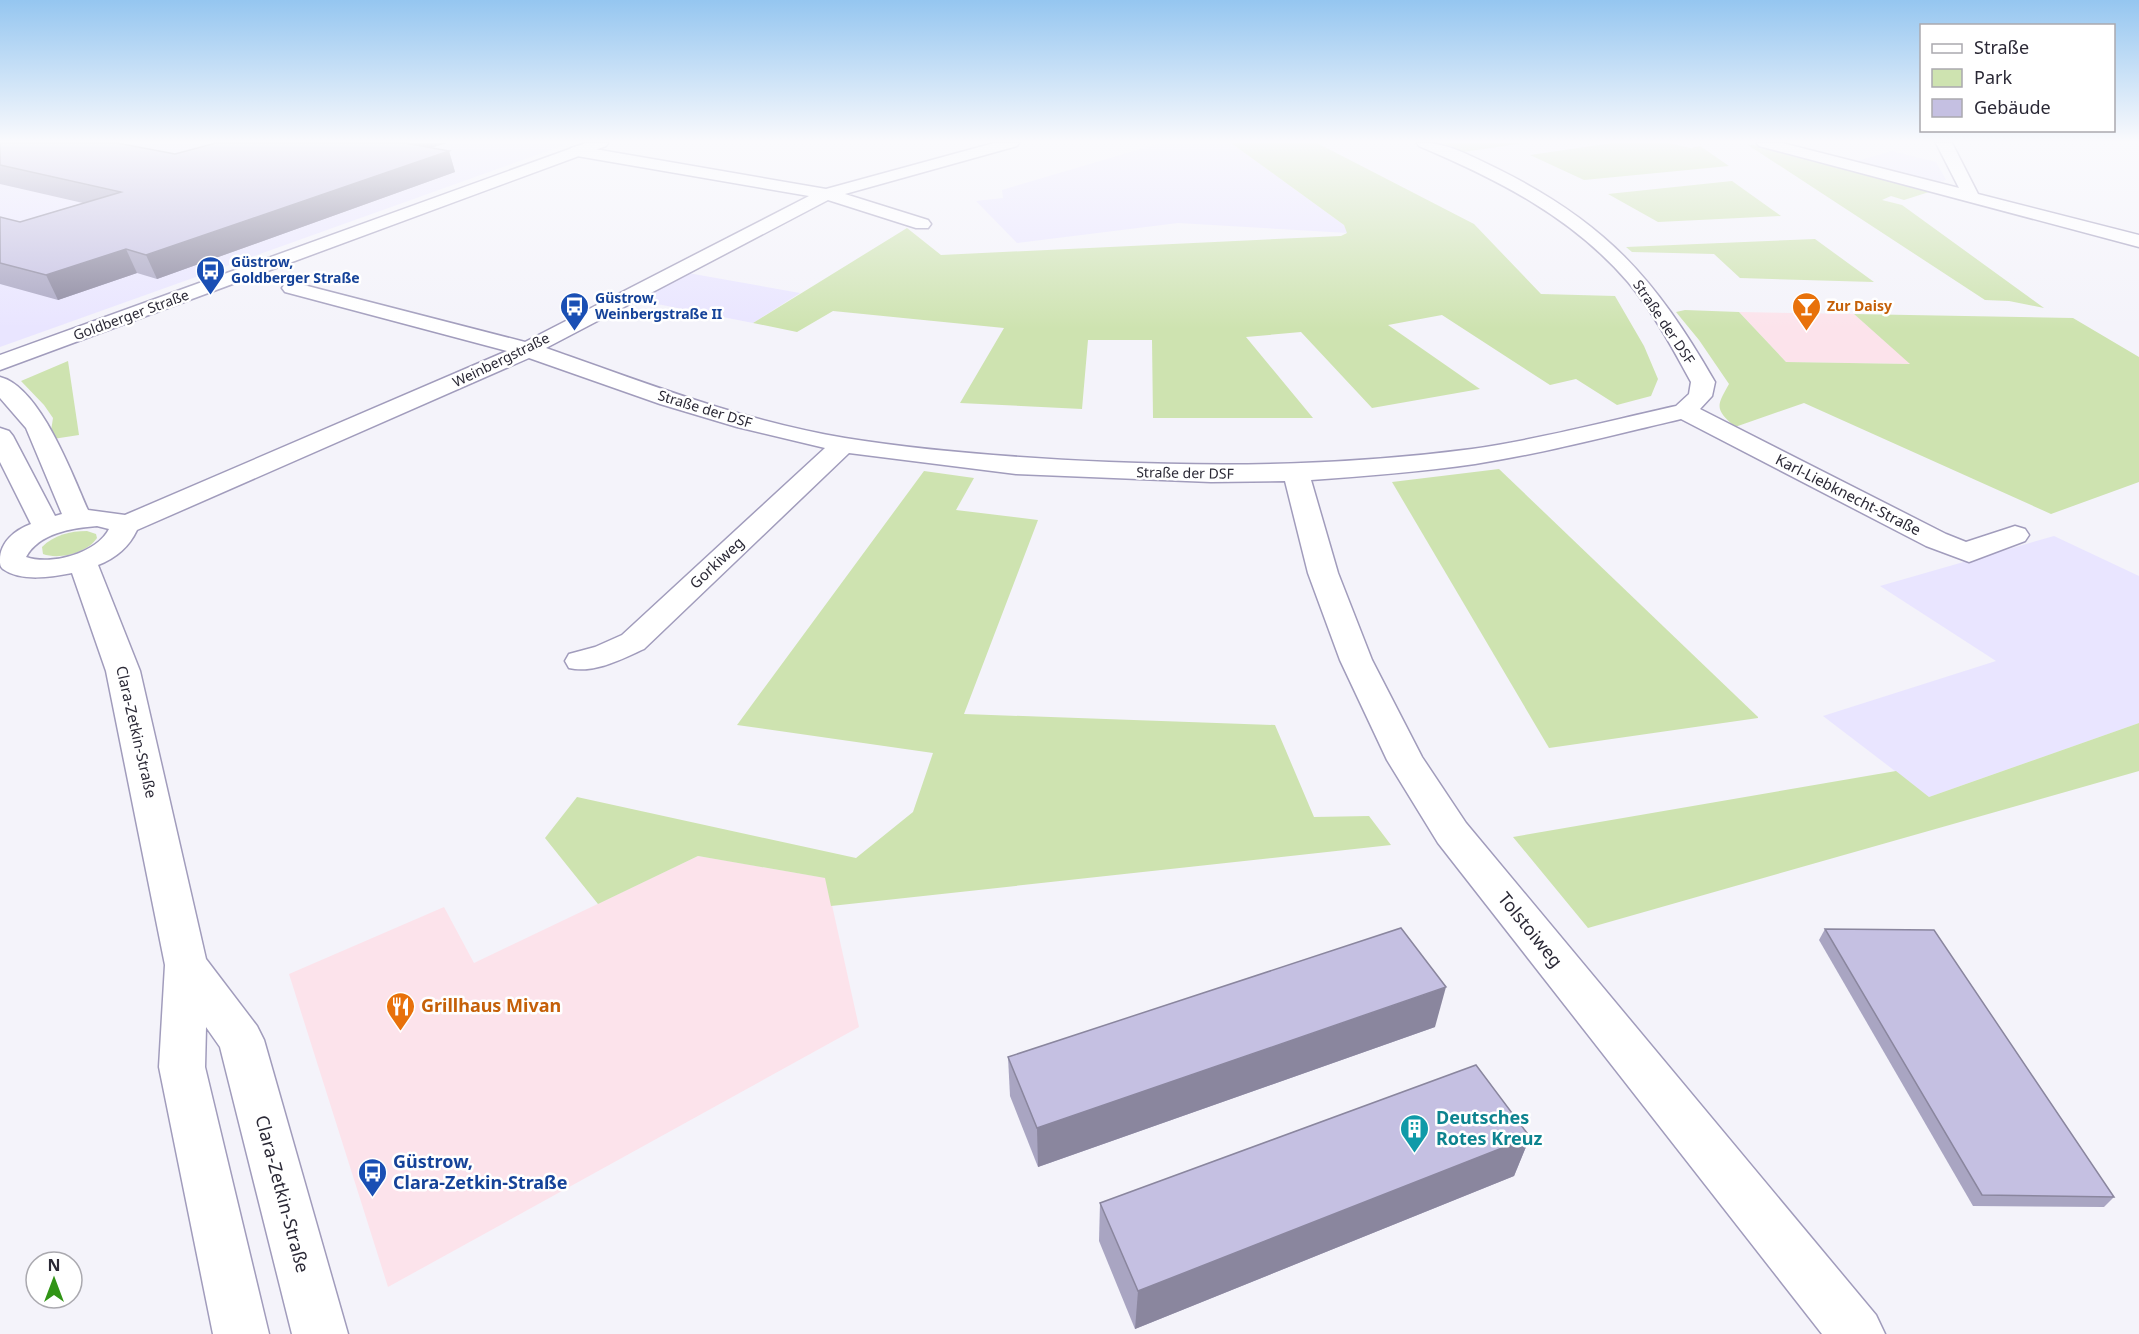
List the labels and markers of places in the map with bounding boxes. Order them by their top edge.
place label: Güstrow, Goldberger Straße [231,252,360,287]
bus stop icon: Güstrow, Goldberger Straße [194,254,226,296]
place label: Güstrow, Weinbergstraße II [595,288,722,323]
bus stop icon: Güstrow, Weinbergstraße II [558,290,590,332]
bar icon: Zur Daisy [1790,290,1822,332]
place label: Zur Daisy [1827,296,1892,315]
restaurant icon: Grillhaus Mivan [384,990,416,1032]
place label: Grillhaus Mivan [421,993,561,1017]
place label: Deutsches Rotes Kreuz [1436,1105,1542,1150]
building icon: Deutsches Rotes Kreuz [1399,1112,1431,1154]
place label: Güstrow, Clara-Zetkin-Straße [393,1149,568,1194]
bus stop icon: Güstrow, Clara-Zetkin-Straße [356,1156,388,1198]

